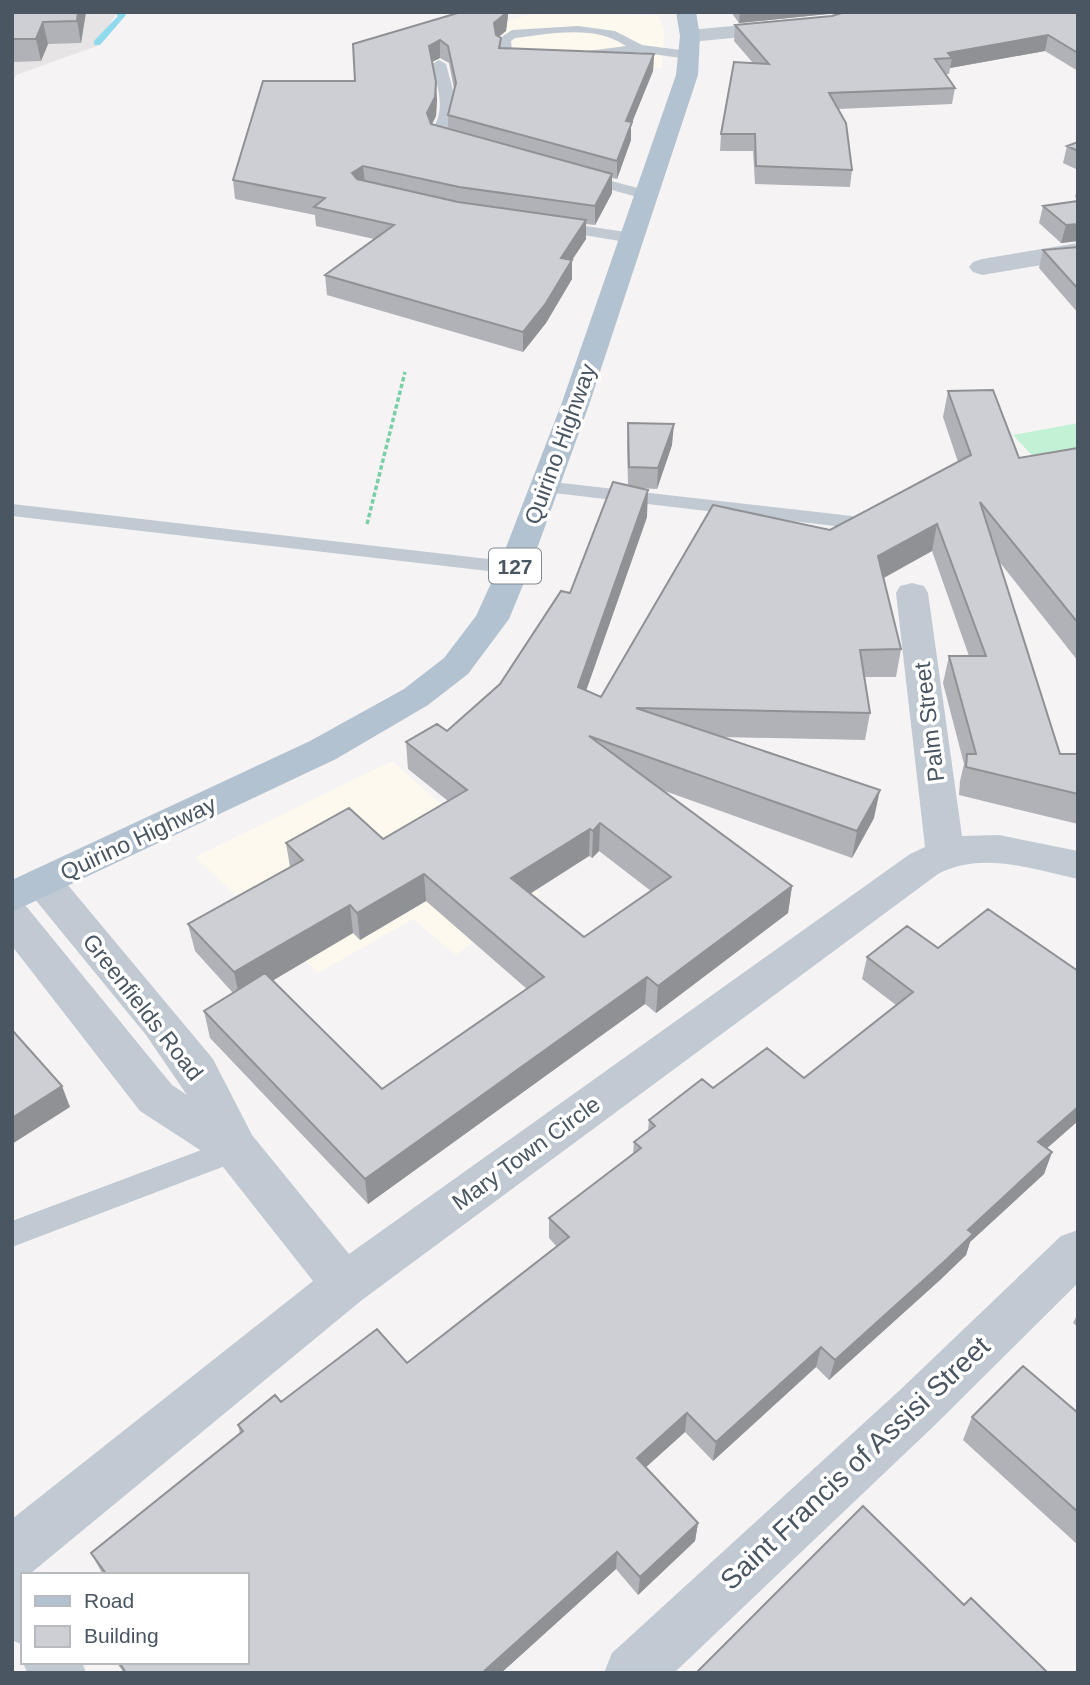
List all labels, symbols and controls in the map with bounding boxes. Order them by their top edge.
street label: Quirino Highway [519,360,601,528]
road number: 127 [489,548,541,584]
street label: Palm Street [909,660,949,783]
street label: Quirino Highway [56,790,220,885]
street label: Greenfields Road [78,928,208,1086]
street label: Mary Town Circle [447,1091,605,1215]
street label: Saint Francis of Assisi Street [714,1330,996,1596]
legend [21,1573,248,1664]
text: Road [84,1589,134,1612]
text: Building [84,1624,159,1647]

